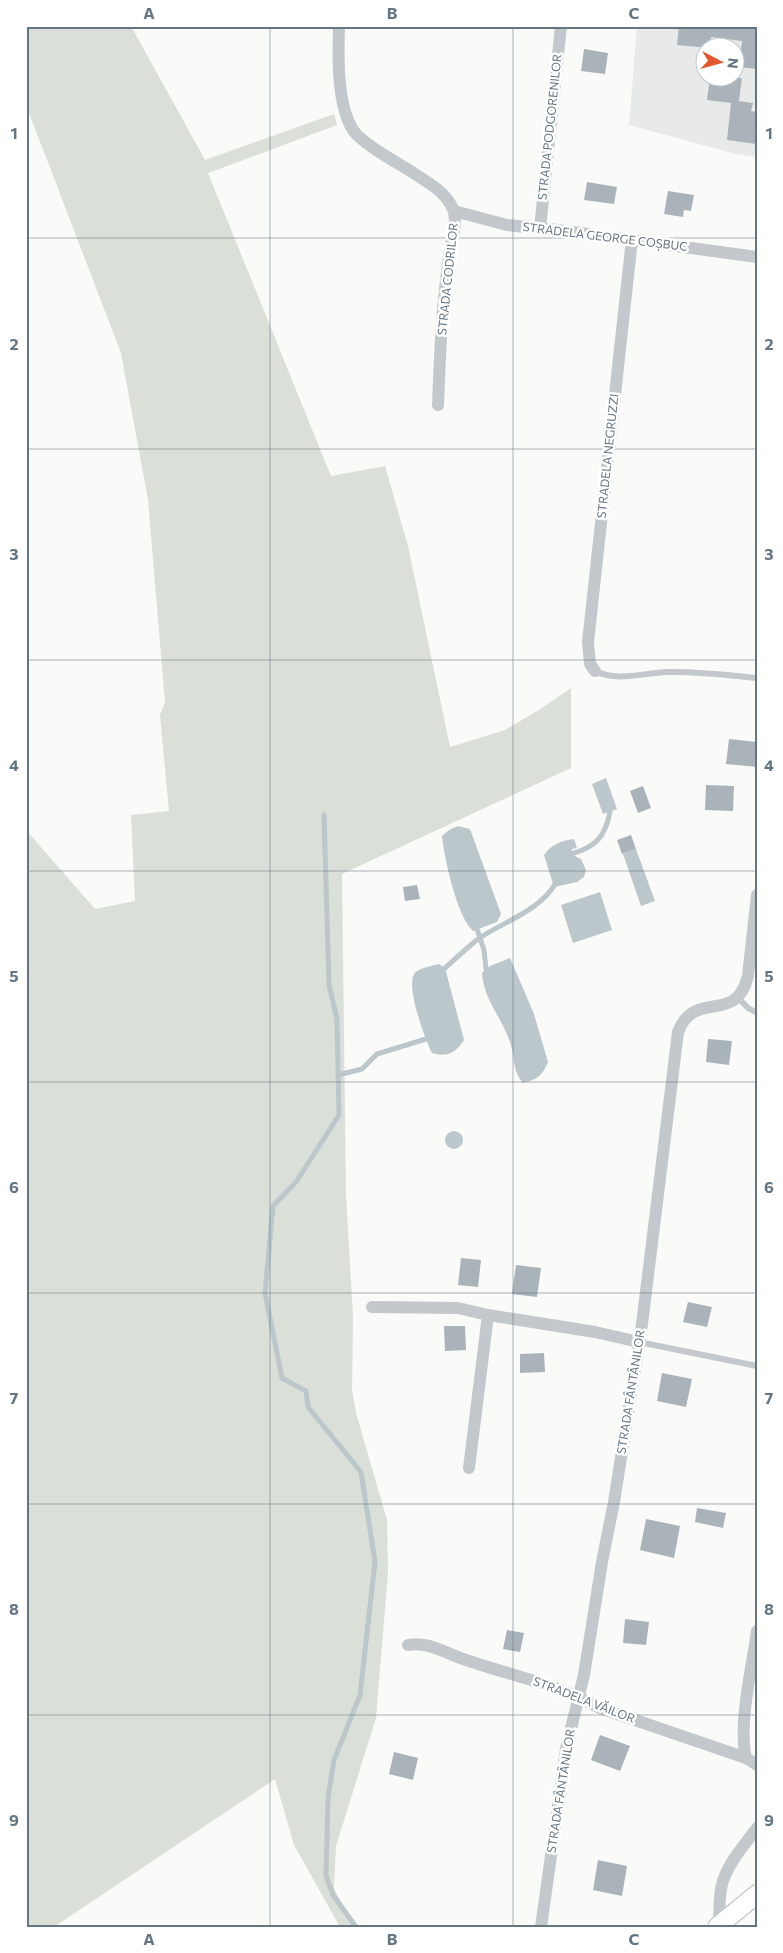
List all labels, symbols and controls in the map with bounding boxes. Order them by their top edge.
text: A [143,3,155,22]
text: B [387,3,398,22]
text: C [629,3,640,22]
north arrow [696,38,746,88]
street label: STRADA PODGORENILOR [534,53,564,201]
text: N [724,57,742,70]
text: 1 [10,123,18,142]
text: 1 [765,123,773,142]
street label: STRADELA GEORGE COȘBUC [522,219,688,254]
street label: STRADA CODRILOR [434,222,460,336]
text: 2 [9,334,19,353]
text: 2 [764,334,774,353]
street label: STRADELA NEGRUZZI [593,393,621,519]
text: 3 [9,544,19,563]
text: 3 [764,544,774,563]
text: 4 [9,755,19,774]
text: 4 [764,755,774,774]
text: 5 [9,966,19,985]
text: 5 [764,966,774,985]
text: 6 [9,1177,19,1196]
text: 6 [764,1177,774,1196]
street label: STRADA FÂNTÂNILOR [613,1329,647,1455]
text: 7 [10,1388,19,1407]
text: 7 [765,1388,774,1407]
text: 8 [9,1599,19,1618]
text: 8 [764,1599,774,1618]
street label: STRADELA VĂILOR [532,1673,637,1725]
street label: STRADA FÂNTÂNILOR [543,1728,577,1854]
text: 9 [9,1810,19,1829]
text: 9 [764,1810,774,1829]
text: A [143,1929,155,1948]
text: B [387,1929,398,1948]
text: C [629,1929,640,1948]

